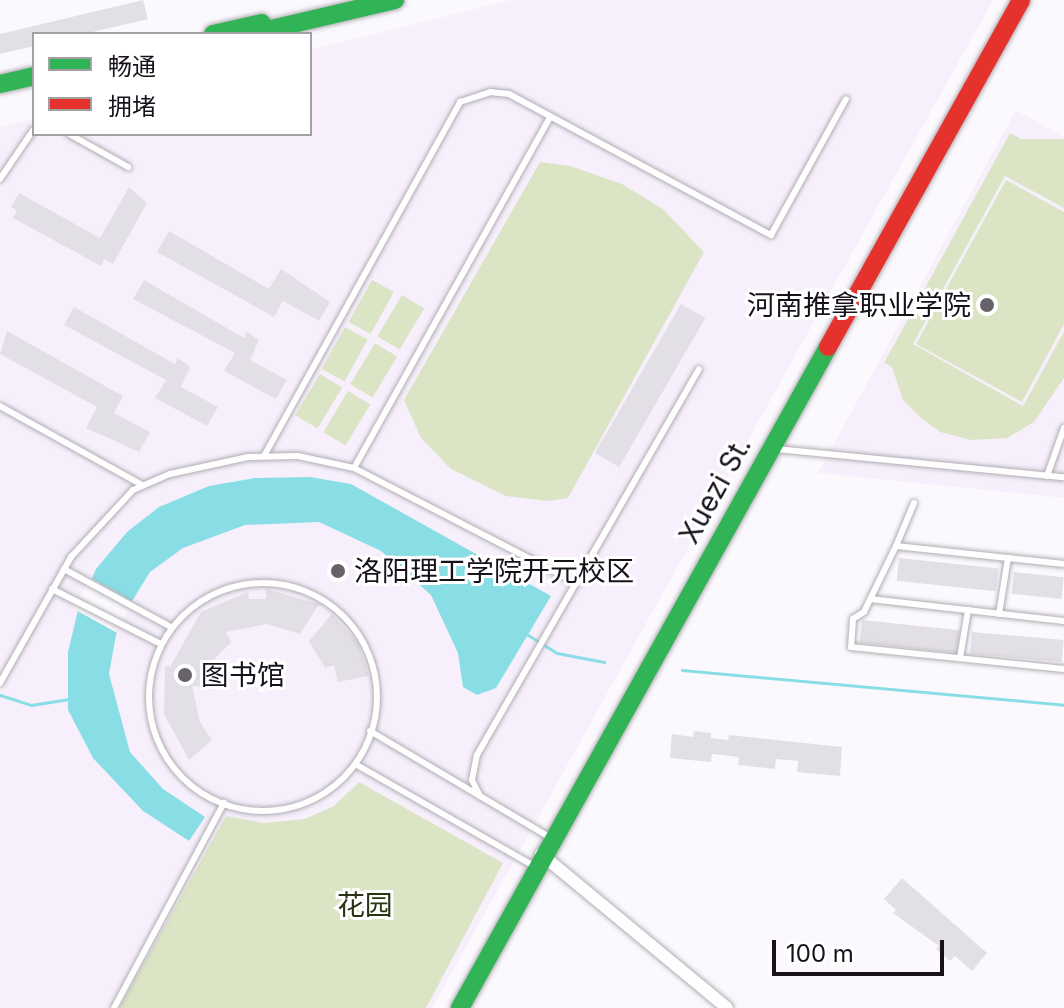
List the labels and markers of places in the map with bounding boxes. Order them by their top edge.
place label: 河南推拿职业学院 [747,288,971,322]
marker: 河南推拿职业学院 [978,296,996,314]
place label: 洛阳理工学院开元校区 [354,554,634,588]
marker: 洛阳理工学院开元校区 [329,562,347,580]
place label: 图书馆 [201,658,285,692]
marker: 图书馆 [176,666,194,684]

